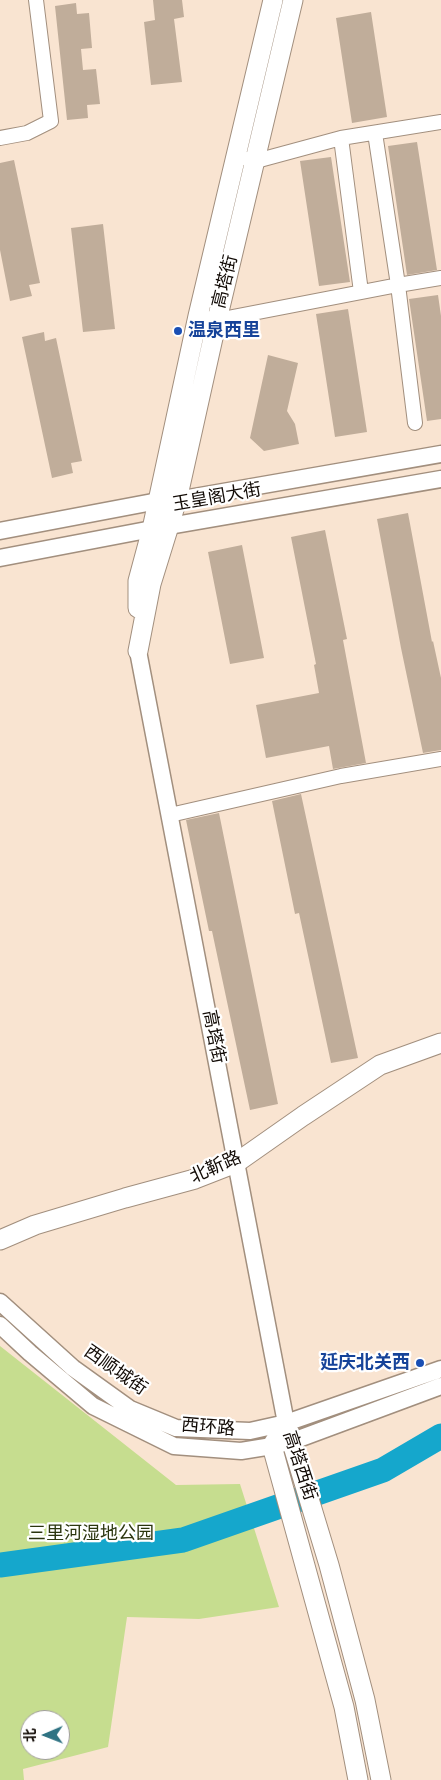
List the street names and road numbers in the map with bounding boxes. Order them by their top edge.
street label: 高塔街 [209,253,243,311]
street label: 玉皇阁大街 [171,480,263,516]
street label: 高塔街 [197,1008,229,1066]
street label: 北靳路 [187,1147,245,1189]
street label: 西顺城街 [79,1342,151,1400]
street label: 西环路 [180,1415,236,1441]
street label: 高塔西街 [278,1428,320,1504]

